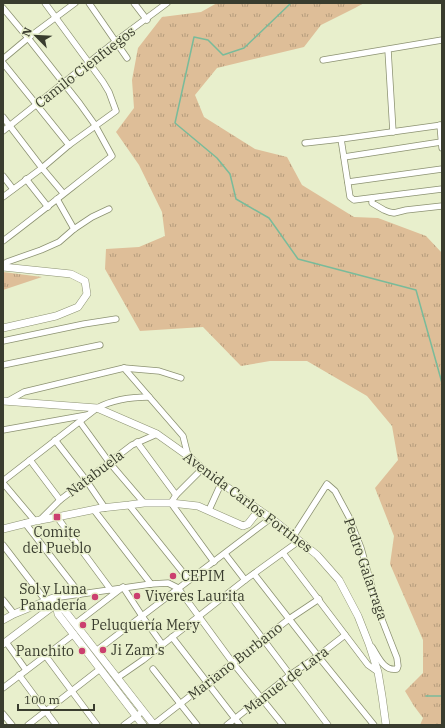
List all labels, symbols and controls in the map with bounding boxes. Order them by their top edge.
north arrow [16,16,56,56]
street label: Camilo Cienfuegos [31,22,139,112]
text: N [19,25,35,39]
street label: Natabuela [63,445,128,500]
street label: Avenida Carlos Fortines [180,448,316,556]
marker: Comite del Pueblo [52,512,62,522]
street label: Pedro Galarraga [340,516,392,623]
place label: Comite del Pueblo [23,523,92,557]
place label: CEPIM [181,567,225,585]
marker: CEPIM [168,571,178,581]
place label: Sol y Luna Panadería [19,580,87,614]
place label: Viveres Laurita [145,587,245,605]
marker: Viveres Laurita [132,591,142,601]
marker: Sol y Luna Panadería [90,592,100,602]
place label: Peluquería Mery [91,616,200,634]
street label: Mariano Burbano [184,618,286,704]
marker: Peluquería Mery [78,620,88,630]
place label: Ji Zam's [111,641,165,659]
place label: Panchito [16,642,74,660]
street label: Manuel de Lara [240,642,332,718]
marker: Ji Zam's [98,645,108,655]
marker: Panchito [77,646,87,656]
scale bar [18,686,94,712]
text: 100 m [24,692,60,707]

